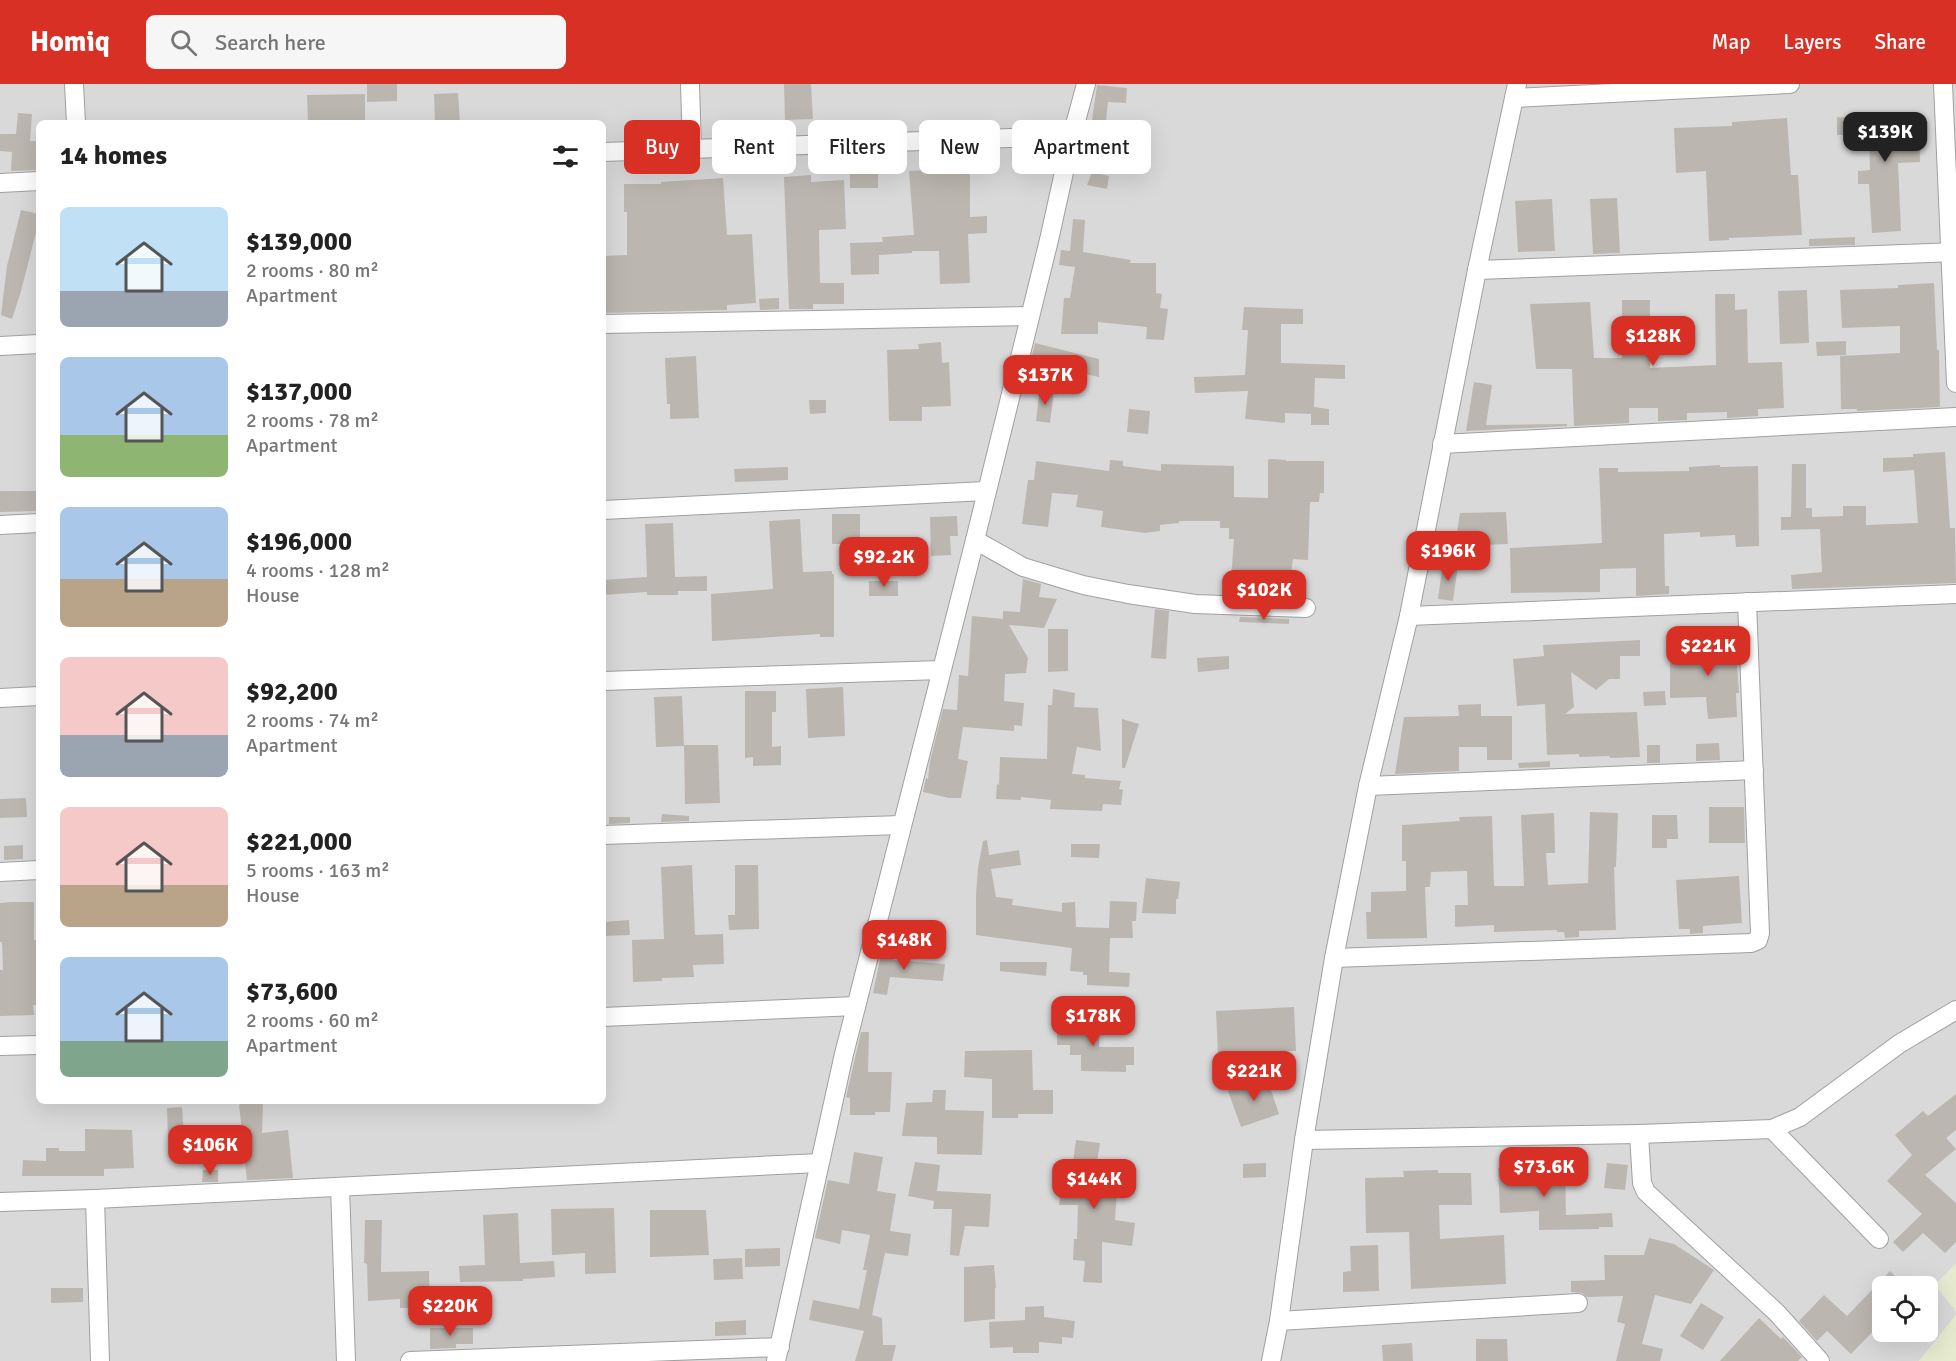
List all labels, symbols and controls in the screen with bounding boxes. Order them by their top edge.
search box [146,15,566,69]
text: Homiq [30,25,110,59]
icon: search [167,26,200,59]
text: Search here [215,29,326,56]
text: Map [1712,29,1750,55]
text: Layers [1783,29,1841,55]
text: Share [1874,29,1926,55]
pin: $139K [1843,112,1927,163]
text: $139K [1857,119,1913,144]
chip: Buy [624,120,700,174]
chip: Rent [712,120,796,174]
chip: Filters [808,120,907,174]
chip: New [919,120,1000,174]
chip: Apartment [1012,120,1151,174]
text: 14 homes [60,140,167,172]
icon: filters [549,140,582,173]
text: $139,000 [246,226,352,258]
icon: home [108,231,180,303]
text: 2 rooms · 80 m² [246,258,379,283]
text: Apartment [246,283,338,308]
pin: $128K [1611,316,1695,367]
text: $128K [1625,323,1681,348]
pin: $137K [1003,355,1087,406]
text: $137K [1017,362,1073,387]
text: $137,000 [246,376,352,408]
icon: home [108,381,180,453]
text: 2 rooms · 78 m² [246,408,379,433]
text: Apartment [246,433,338,458]
text: $196,000 [246,526,352,558]
icon: home [108,531,180,603]
pin: $196K [1406,531,1490,582]
pin: $92.2K [835,537,933,588]
text: $196K [1420,538,1476,563]
text: $92.2K [853,544,915,569]
text: 4 rooms · 128 m² [246,558,390,583]
pin: $102K [1222,570,1306,621]
text: $102K [1236,577,1292,602]
text: House [246,583,300,608]
pin: $221K [1666,626,1750,677]
text: $221K [1680,633,1736,658]
text: $92,200 [246,676,338,708]
icon: home [108,681,180,753]
text: 2 rooms · 74 m² [246,708,379,733]
text: Apartment [246,733,338,758]
text: $221,000 [246,826,352,858]
icon: home [108,831,180,903]
text: 5 rooms · 163 m² [246,858,390,883]
text: House [246,883,300,908]
pin: $148K [862,920,946,971]
text: $148K [876,927,932,952]
text: $73,600 [246,976,338,1008]
icon: home [108,981,180,1053]
pin: $178K [1051,996,1135,1047]
text: $178K [1065,1003,1121,1028]
text: 2 rooms · 60 m² [246,1008,379,1033]
text: Apartment [246,1033,338,1058]
pin: $221K [1212,1051,1296,1102]
text: $221K [1226,1058,1282,1083]
pin: $106K [168,1125,252,1176]
text: $106K [182,1132,238,1157]
pin: $73.6K [1495,1147,1593,1198]
text: $73.6K [1513,1154,1575,1179]
pin: $144K [1052,1159,1136,1210]
text: $144K [1066,1166,1122,1191]
map controls [1872,1276,1938,1342]
button: locate [1872,1276,1938,1342]
pin: $220K [408,1286,492,1337]
text: $220K [422,1293,478,1318]

